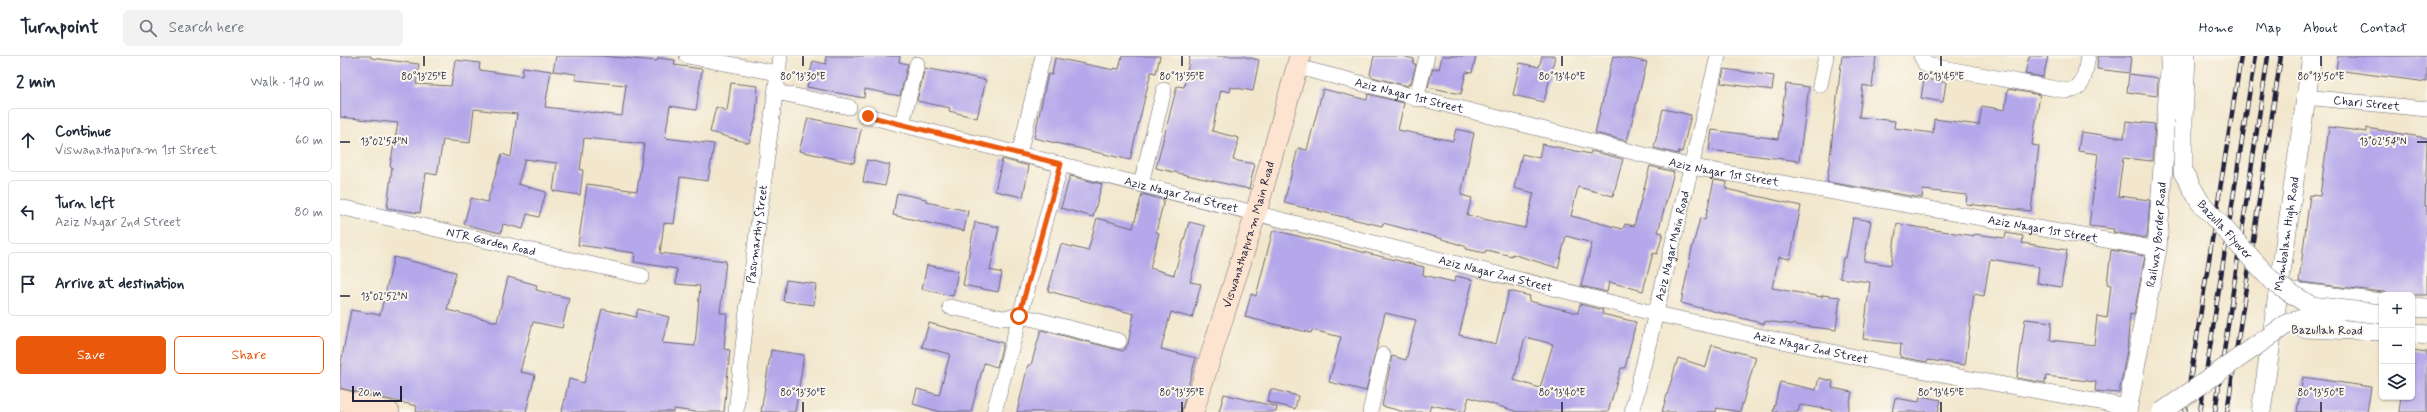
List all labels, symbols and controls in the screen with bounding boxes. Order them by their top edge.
search box [123,10,403,46]
text: Turnpoint [20,15,99,40]
icon: search [137,17,159,39]
text: Search here [169,18,244,38]
text: Home [2199,19,2233,37]
text: Map [2255,19,2281,37]
text: About [2303,19,2338,37]
text: Contact [2360,19,2407,37]
text: 80°13'25"E [401,70,447,84]
text: 80°13'30"E [780,70,826,84]
text: 80°13'35"E [1160,70,1205,84]
text: 80°13'40"E [1539,70,1585,84]
text: 80°13'45"E [1918,70,1964,84]
text: 80°13'50"E [2298,70,2345,84]
text: 2 min [16,71,56,93]
text: Walk · 140 m [251,74,324,91]
street label: Aziz Nagar 1st Street [1353,75,1465,118]
street label: Chari Street [2332,93,2401,115]
route end [859,107,877,125]
text: Continue [55,122,111,142]
icon: ahead [17,129,39,151]
text: 60 m [295,132,323,149]
text: 13°02'54"N [360,135,408,149]
text: 13°02'54"N [2359,135,2407,149]
text: Viswanathapuram 1st Street [55,142,217,159]
street label: Aziz Nagar 1st Street [1667,154,1780,191]
street label: Viswanathapuram Main Road [1219,160,1279,310]
street label: Aziz Nagar 2nd Street [1122,174,1240,218]
street label: Mambalam High Road [2271,176,2304,292]
street label: Railway Border Road [2143,181,2171,289]
street label: Pasumarthy Street [744,184,772,285]
street label: Aziz Nagar Main Road [1652,189,1694,303]
text: Turn left [55,194,115,214]
street label: Bazulla Flyover [2193,197,2256,264]
icon: left [17,201,39,223]
text: 80 m [294,204,323,221]
street label: Aziz Nagar 1st Street [1986,212,2099,247]
text: Aziz Nagar 2nd Street [55,214,181,231]
street label: NTR Garden Road [445,225,537,260]
street label: Aziz Nagar 2nd Street [1437,252,1554,297]
icon: arrive [17,273,39,295]
text: Arrive at destination [55,274,184,294]
text: 13°02'52"N [361,290,408,304]
map controls [2379,292,2415,400]
button: + [2379,292,2415,328]
route start [1010,307,1028,325]
street label: Bazullah Road [2291,322,2363,340]
street label: Aziz Nagar 2nd Street [1752,328,1870,369]
button: − [2379,328,2415,364]
button: Save [16,336,166,374]
button: Share [174,336,324,374]
button: layers [2379,364,2415,400]
scale bar [352,384,402,403]
text: 20 m [358,386,381,400]
text: 80°13'30"E [780,386,826,400]
text: 80°13'35"E [1160,386,1205,400]
text: 80°13'40"E [1539,386,1585,400]
text: 80°13'45"E [1918,386,1964,400]
text: 80°13'50"E [2298,386,2345,400]

